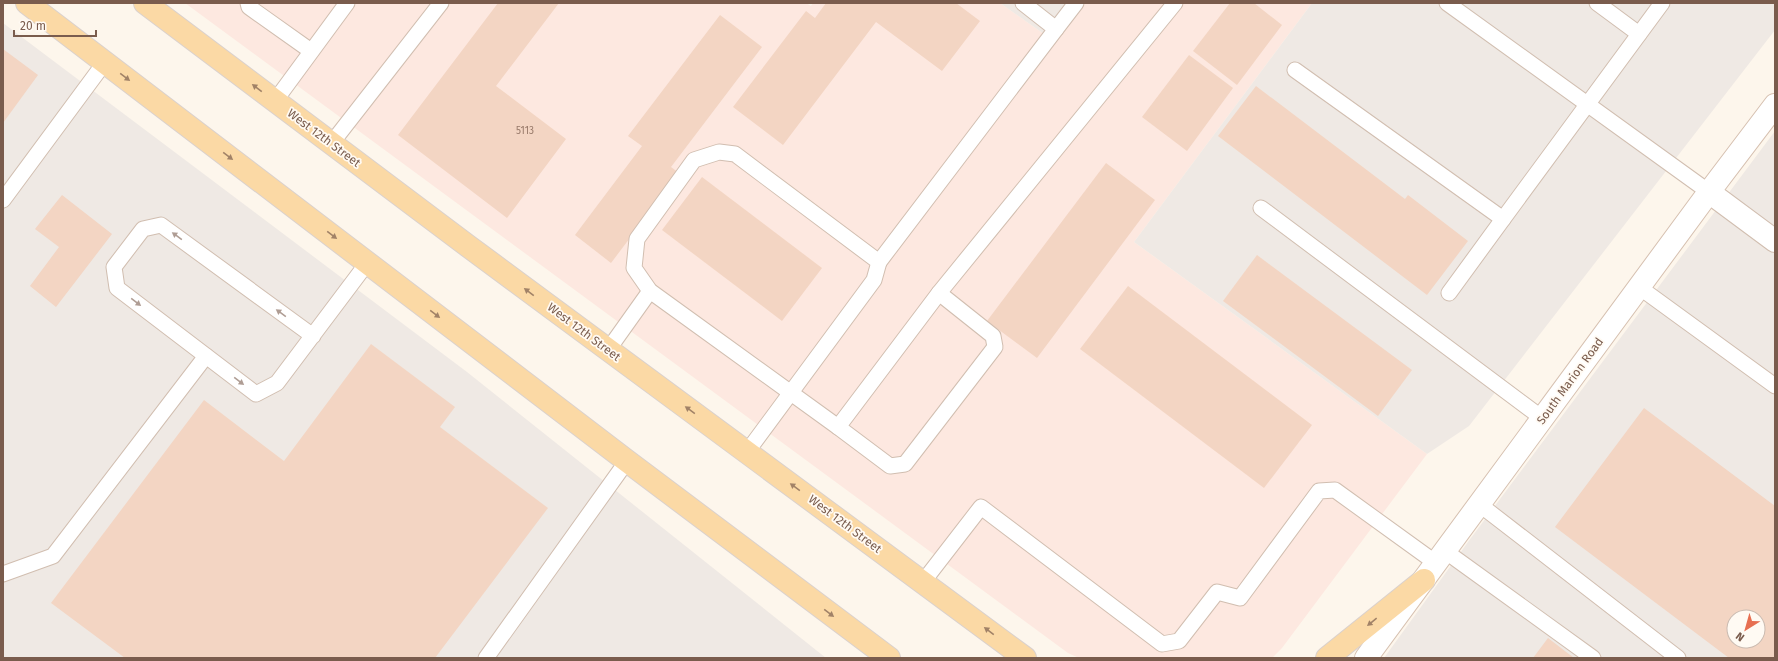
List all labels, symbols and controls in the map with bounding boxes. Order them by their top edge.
scale bar [14,12,96,38]
text: 20 m [20,19,46,33]
one-way arrow [119,73,130,82]
one-way arrow [252,84,263,92]
street label: West 12th Street [285,106,364,170]
house number: 5113 [516,125,534,137]
one-way arrow [223,152,234,160]
one-way arrow [326,230,337,239]
one-way arrow [171,232,182,240]
one-way arrow [524,288,535,296]
one-way arrow [130,298,141,306]
street label: West 12th Street [545,300,624,364]
one-way arrow [276,309,287,317]
one-way arrow [430,309,441,318]
street label: South Marion Road [1534,335,1606,427]
one-way arrow [234,377,245,385]
one-way arrow [685,407,695,415]
one-way arrow [790,483,801,491]
street label: West 12th Street [806,492,885,556]
one-way arrow [823,608,834,617]
north arrow [1726,609,1766,649]
one-way arrow [1366,617,1377,626]
one-way arrow [984,627,995,636]
text: N [1733,629,1747,644]

